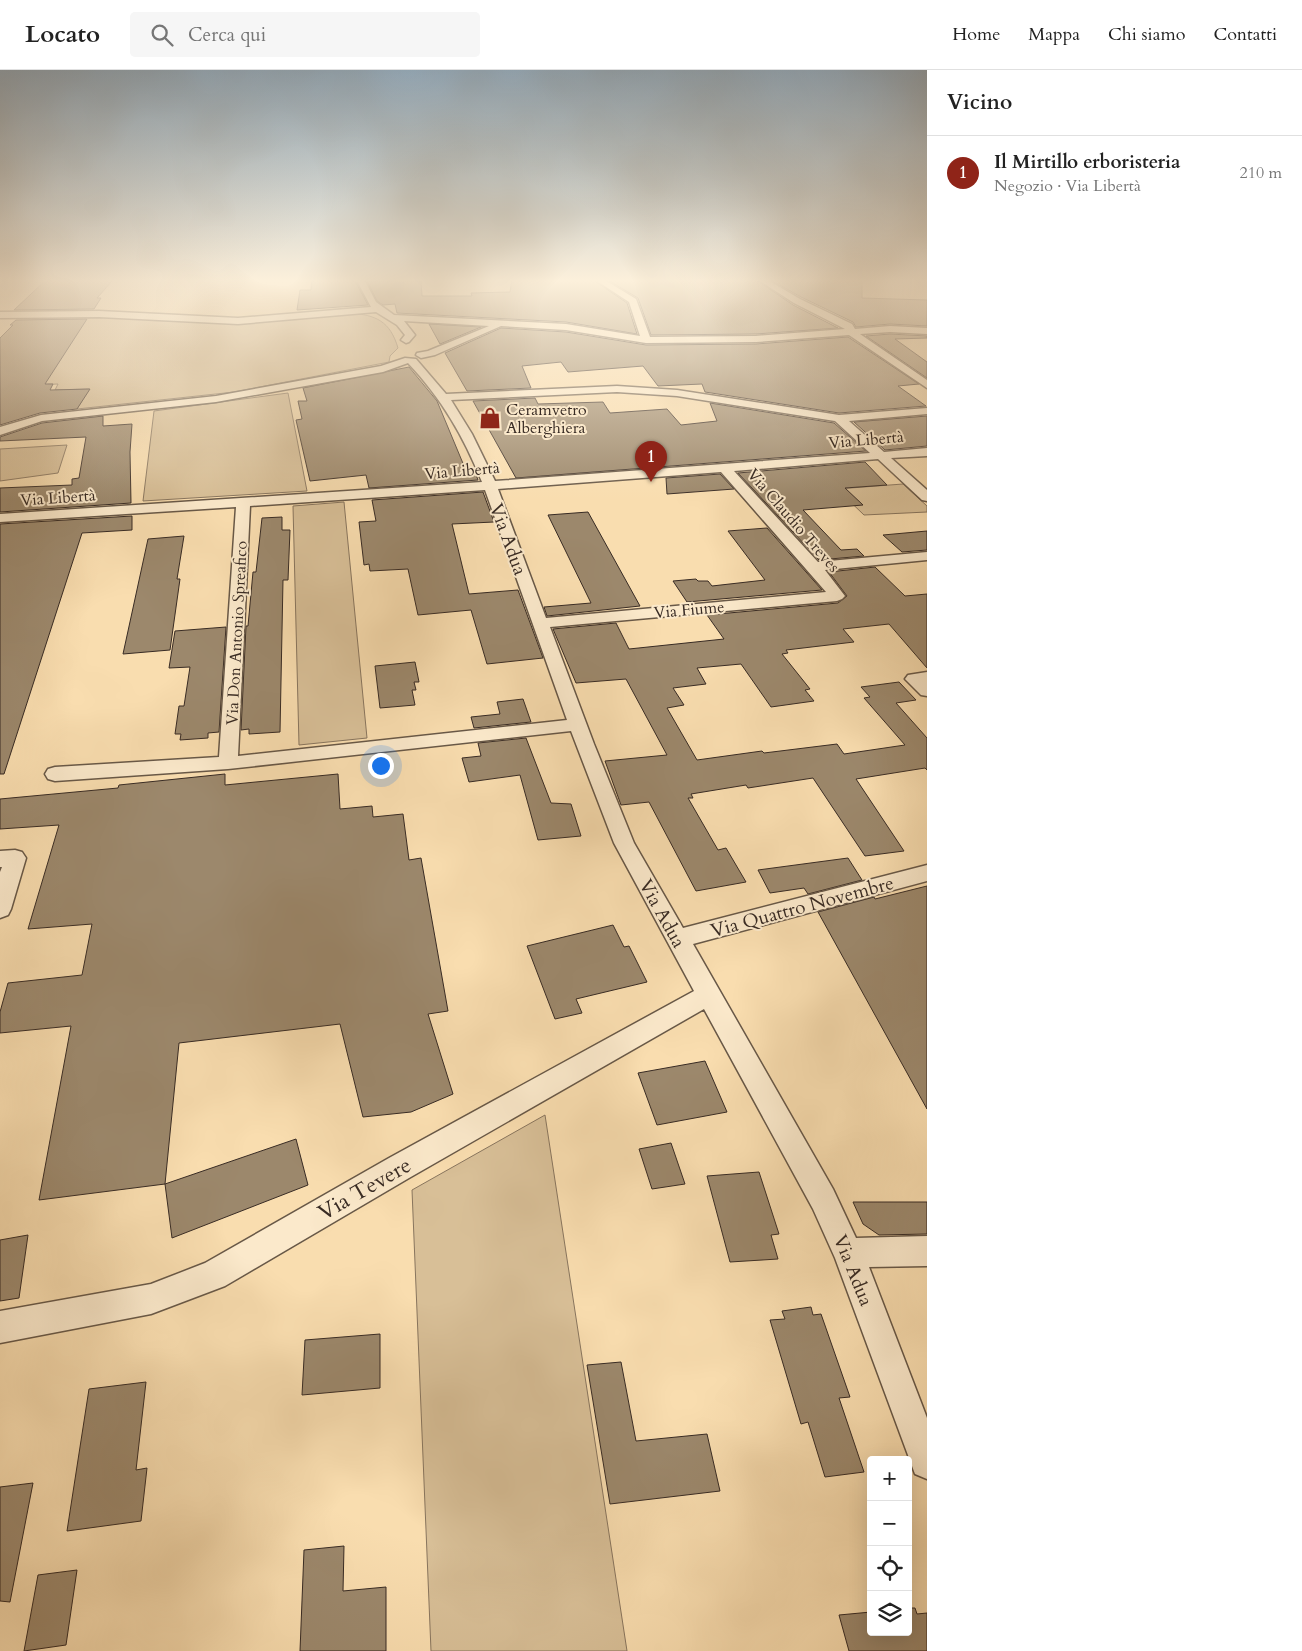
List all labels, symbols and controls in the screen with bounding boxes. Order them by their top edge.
search box [130,12,480,57]
text: Locato [25,18,100,51]
icon: search [148,21,176,49]
text: Cerca qui [188,22,266,48]
text: Home [952,22,1000,47]
text: Mappa [1028,22,1080,47]
text: Chi siamo [1108,22,1185,47]
text: Contatti [1213,22,1277,47]
text: Vicino [947,88,1012,117]
text: Il Mirtillo erboristeria [994,149,1181,175]
text: 1 [959,162,967,184]
text: 210 m [1240,162,1282,184]
text: Negozio · Via Libertà [994,175,1141,197]
place label: Ceramvetro Alberghiera [506,399,587,439]
shop icon: Ceramvetro Alberghiera [477,405,503,431]
street label: Via Libertà [828,426,905,454]
pin: 1 [635,441,667,482]
street label: Via Libertà [424,457,501,485]
street label: Via Claudio Treves [742,464,845,577]
street label: Via Libertà [20,484,96,512]
street label: Via Adua [483,500,533,579]
street label: Via Don Antonio Spreafico [221,540,253,726]
street label: Via Fiume [653,596,725,624]
your location [368,753,394,779]
street label: Via Quattro Novembre [708,870,897,944]
street label: Via Adua [633,874,692,953]
street label: Via Tevere [312,1150,417,1228]
street label: Via Adua [827,1231,879,1310]
map controls [867,1456,912,1636]
button: + [867,1456,912,1501]
button: − [867,1501,912,1546]
button: locate [867,1546,912,1591]
button: layers [867,1591,912,1636]

